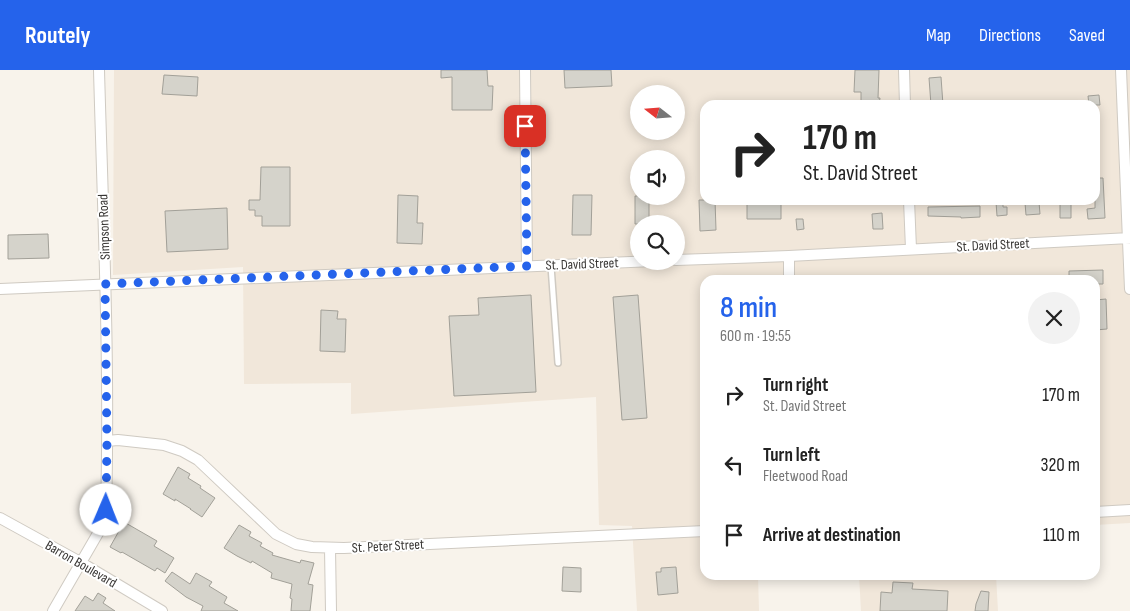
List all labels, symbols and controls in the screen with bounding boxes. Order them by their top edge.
text: Routely [25,21,90,50]
text: Map [926,25,951,46]
text: Directions [979,25,1041,46]
text: Saved [1069,25,1105,46]
north arrow [630,85,685,140]
map controls [630,85,685,270]
pin [504,105,546,147]
icon: arrive [511,112,539,140]
text: 170 m [803,117,877,160]
icon: right [720,120,785,185]
button: sound [630,150,685,205]
text: St. David Street [803,160,918,187]
street label: Simpson Road [94,194,114,260]
button: search [630,215,685,270]
street label: St. David Street [956,235,1030,255]
street label: St. David Street [545,254,619,274]
text: 8 min [720,290,777,326]
button: close [1028,292,1080,344]
text: 600 m · 19:55 [720,327,791,346]
text: Turn right [763,374,828,397]
icon: right [720,381,748,409]
text: 170 m [1042,384,1080,407]
text: St. David Street [763,397,846,416]
text: Turn left [763,444,820,467]
icon: left [720,451,748,479]
text: 320 m [1040,454,1080,477]
text: Fleetwood Road [763,467,848,486]
position arrow [79,483,131,535]
icon: arrive [720,521,748,549]
text: Arrive at destination [763,524,901,547]
text: 110 m [1043,524,1080,547]
street label: St. Peter Street [351,536,425,556]
street label: Barron Boulevard [42,537,120,591]

